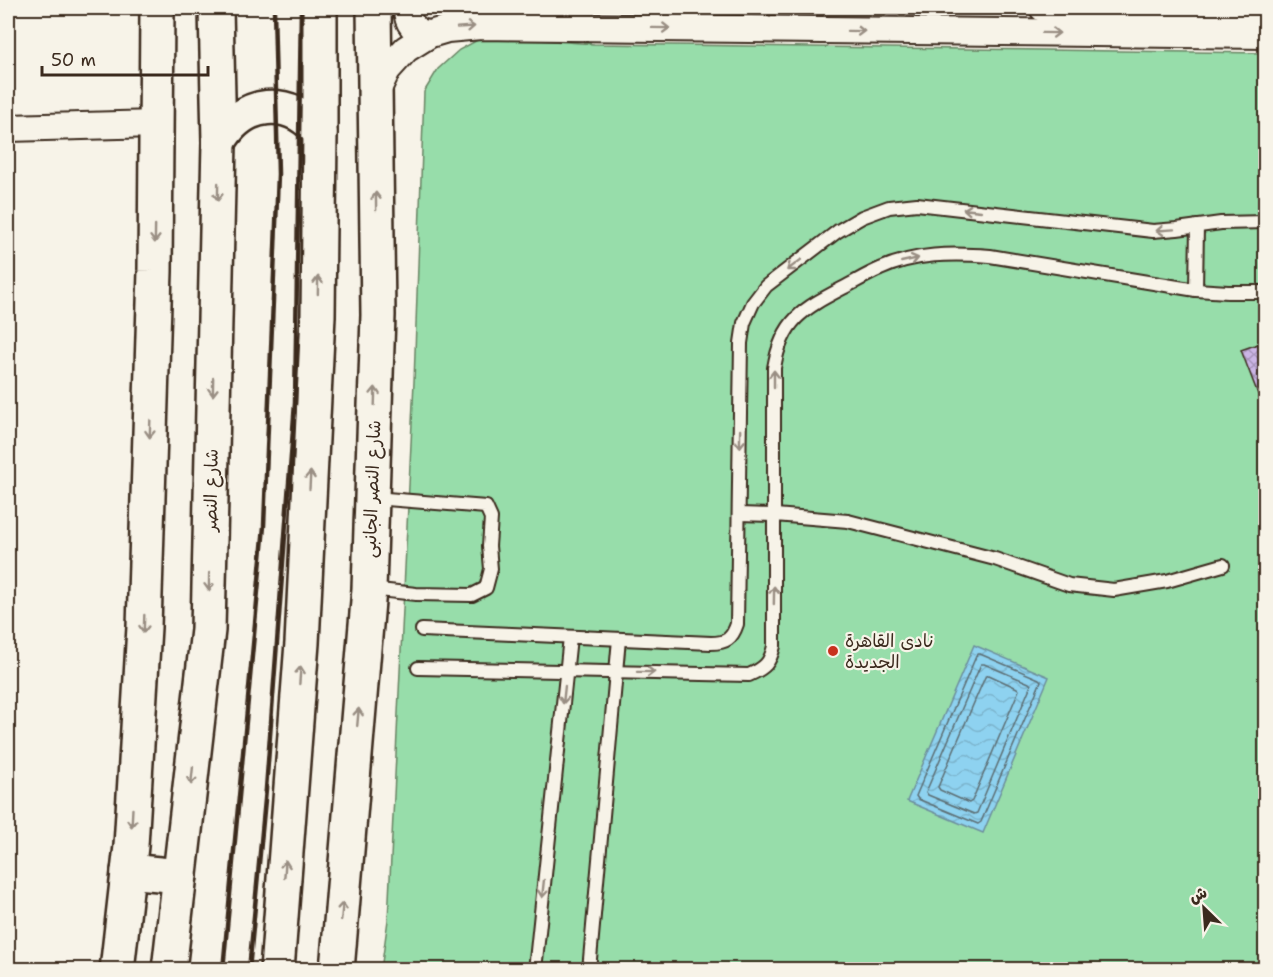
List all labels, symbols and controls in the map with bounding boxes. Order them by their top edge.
one-way arrow [456,22,476,33]
one-way arrow [651,23,671,34]
one-way arrow [846,25,866,37]
one-way arrow [1041,27,1061,39]
scale bar [42,39,208,77]
text: 50 m [51,48,96,72]
one-way arrow [212,181,223,201]
one-way arrow [371,192,382,212]
one-way arrow [962,204,982,215]
one-way arrow [149,223,161,243]
one-way arrow [1156,225,1176,236]
one-way arrow [900,254,919,265]
one-way arrow [787,258,803,271]
one-way arrow [312,276,324,296]
one-way arrow [768,369,780,389]
one-way arrow [208,376,219,396]
one-way arrow [370,387,381,407]
one-way arrow [144,418,156,438]
street label: شارع النصر الجانبى [358,420,386,558]
one-way arrow [734,429,746,449]
street label: شارع النصر [198,449,224,533]
one-way arrow [305,471,316,491]
one-way arrow [203,571,215,591]
one-way arrow [768,585,780,605]
one-way arrow [139,613,150,633]
place label: نادى القاهرة الجديدة [845,629,934,674]
marker: نادى القاهرة الجديدة [826,644,840,658]
one-way arrow [295,665,306,685]
one-way arrow [636,666,656,678]
one-way arrow [558,685,569,705]
one-way arrow [353,707,364,727]
one-way arrow [186,766,197,785]
one-way arrow [127,808,138,828]
one-way arrow [280,860,291,880]
north arrow [1174,878,1234,938]
one-way arrow [537,879,548,899]
text: ش [1185,882,1210,908]
one-way arrow [337,902,348,922]

